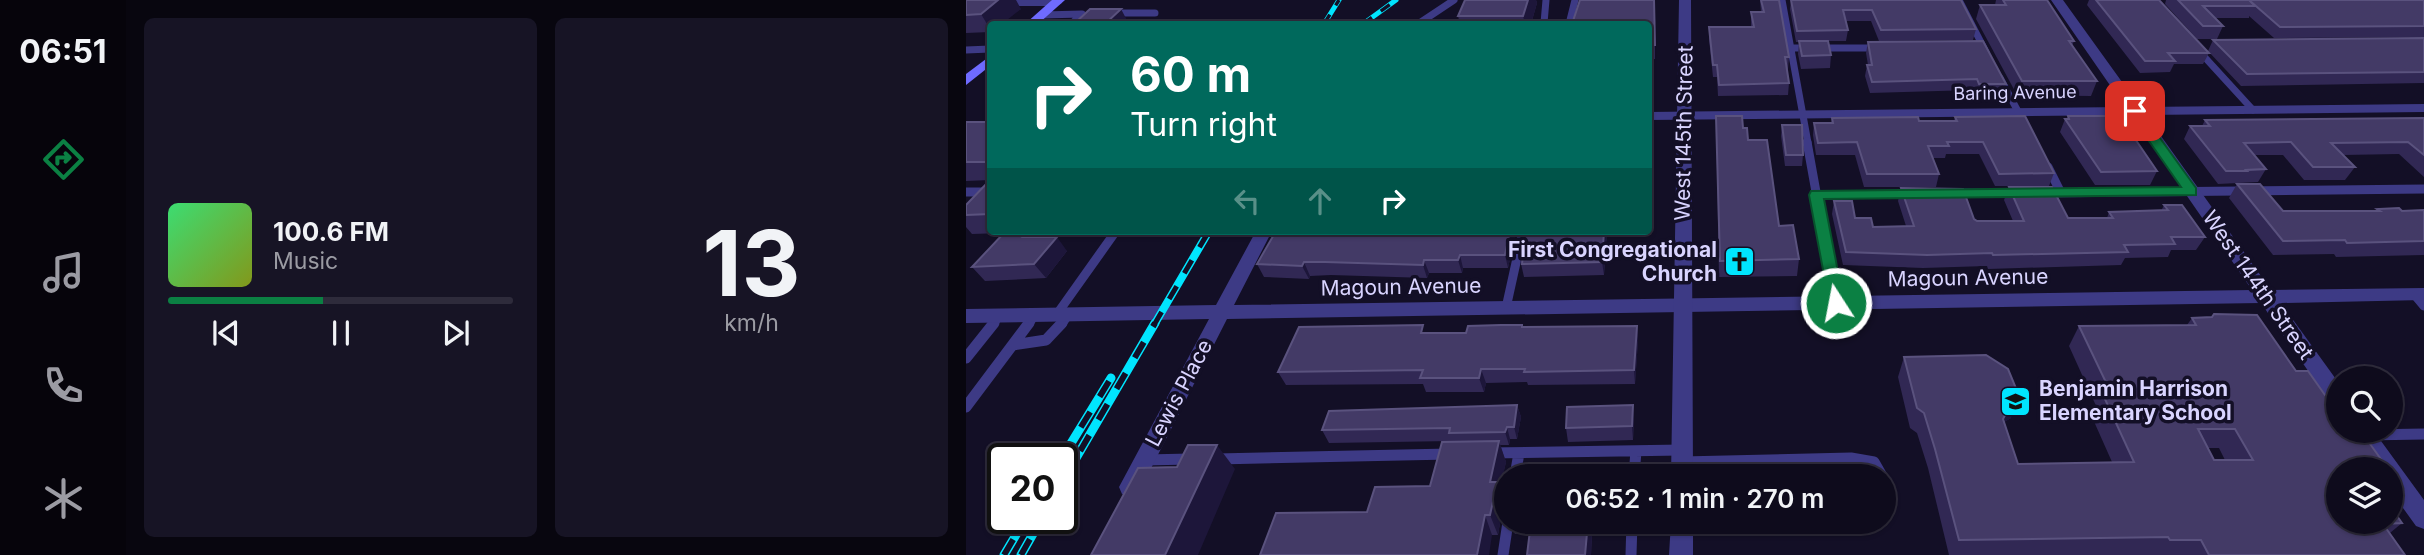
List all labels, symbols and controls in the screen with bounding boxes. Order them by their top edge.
text: 06:51 [19,32,107,71]
text: 60 m [1130,45,1251,104]
street label: West 145th Street [1669,45,1698,221]
icon: right [1015,49,1106,140]
street label: Baring Avenue [1953,81,2077,104]
pin [2105,81,2165,141]
icon: arrive [2116,92,2154,130]
text: Turn right [1130,105,1277,144]
icon: directions [39,135,88,184]
icon: left [1228,182,1266,220]
icon: ahead [1301,182,1339,220]
icon: right [1374,182,1412,220]
street label: West 144th Street [2198,206,2319,364]
text: 13 [703,208,800,318]
text: 100.6 FM [273,216,389,247]
place label: First Congregational Church [1508,237,1717,286]
church icon: First Congregational Church [1723,245,1757,279]
text: Music [273,247,338,275]
icon: music [39,248,88,297]
street label: Magoun Avenue [1887,264,2049,291]
position arrow [1799,266,1873,340]
street label: Magoun Avenue [1320,273,1482,300]
text: km/h [724,309,779,337]
icon: previous [207,314,245,352]
icon: pause [322,314,360,352]
icon: next [437,314,475,352]
street label: Lewis Place [1140,335,1217,451]
icon: phone [39,361,88,410]
map controls [2326,366,2403,534]
button: search [2326,366,2403,443]
place label: Benjamin Harrison Elementary School [2039,376,2232,425]
school or university icon: Benjamin Harrison Elementary School [1999,384,2033,418]
speed limit sign: 20 [987,443,1078,534]
button: layers [2326,457,2403,534]
icon: climate [39,474,88,523]
text: 06:52 · 1 min · 270 m [1566,483,1824,514]

